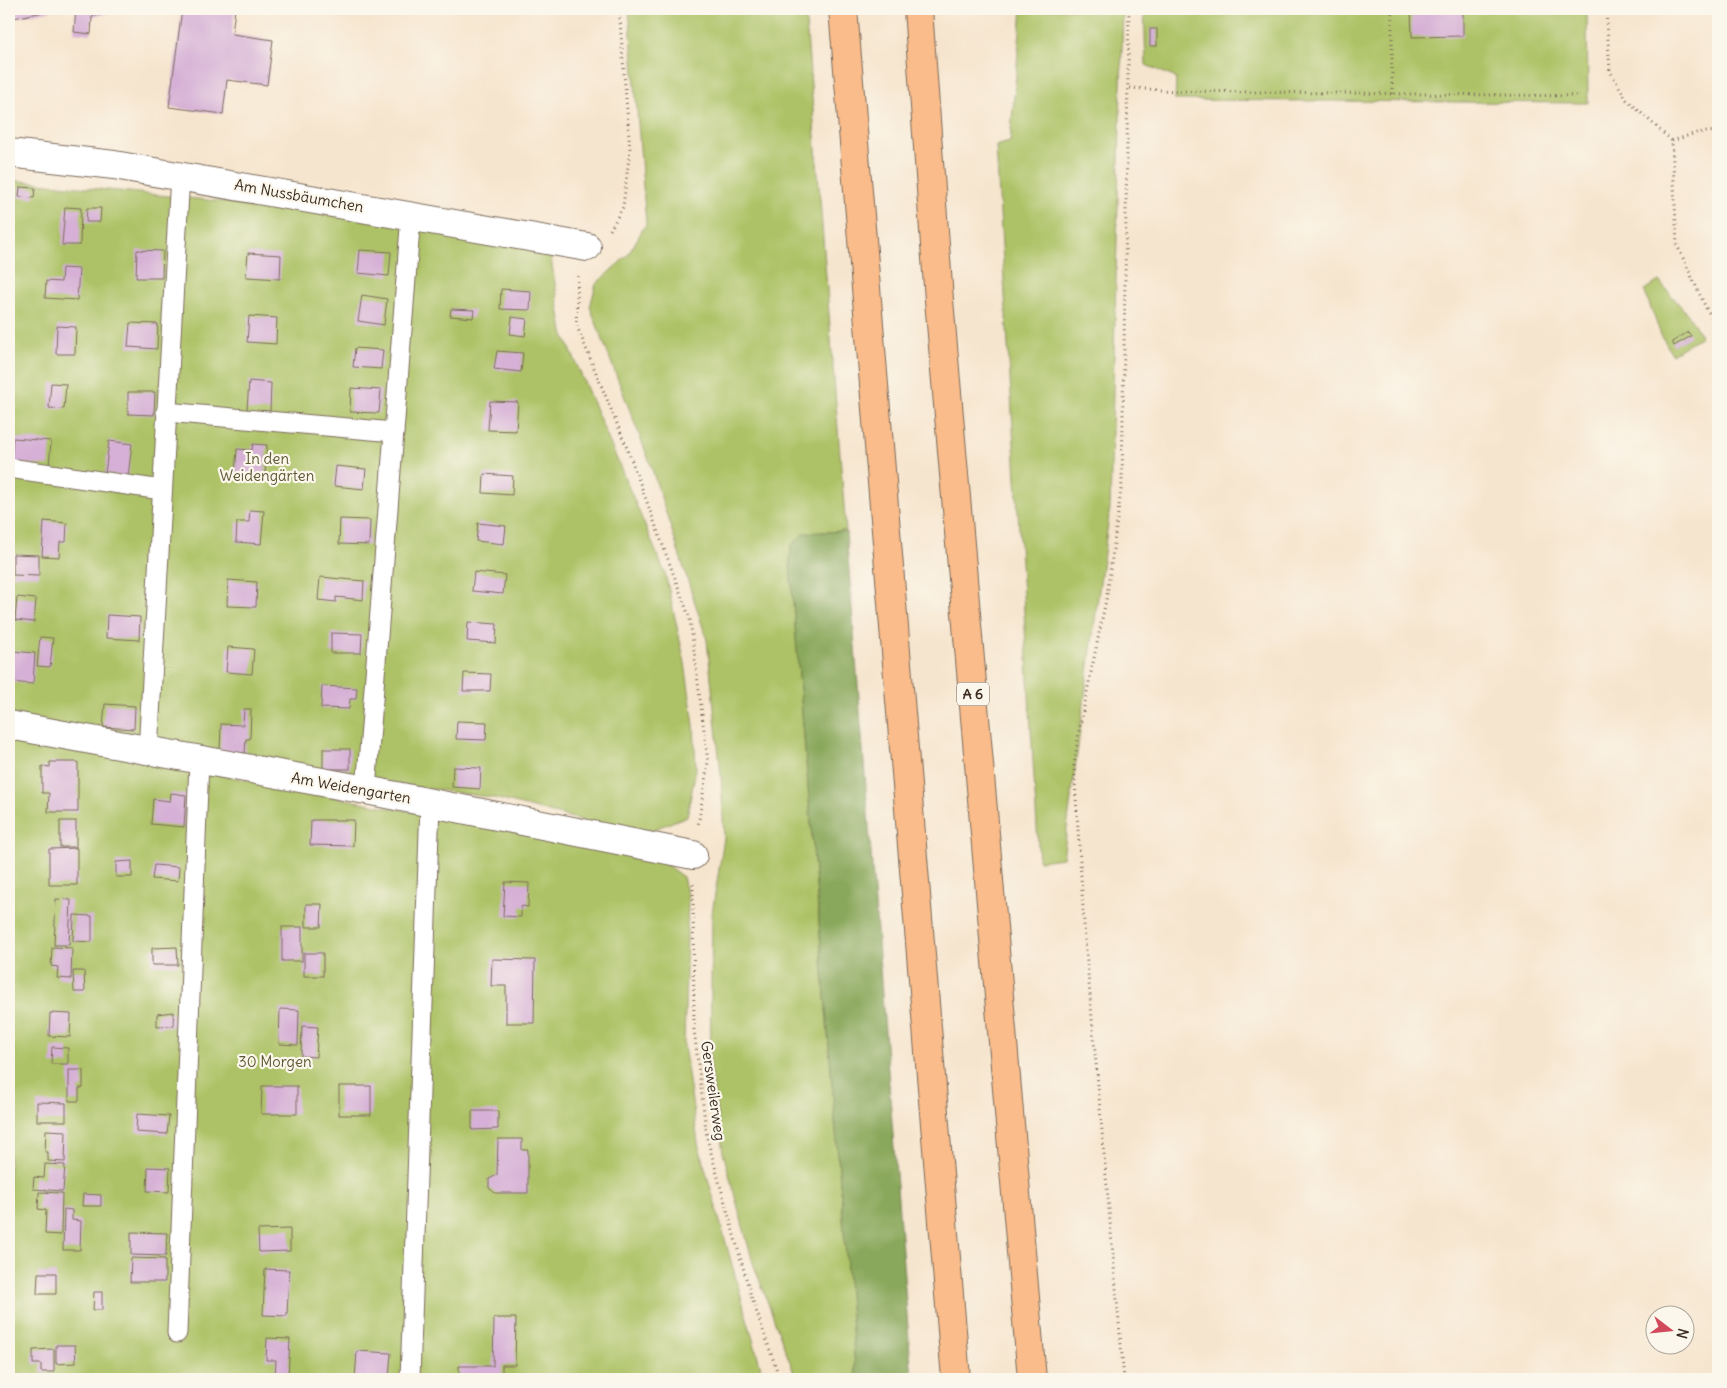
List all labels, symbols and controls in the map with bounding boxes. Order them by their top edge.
street label: Am Nussbäumchen [233,175,365,216]
park label: In den Weidengärten [220,449,315,485]
road number: A 6 [957,682,989,706]
street label: Am Weidengarten [290,768,413,807]
street label: Gersweilerweg [697,1040,730,1142]
park label: 30 Morgen [238,1052,312,1071]
north arrow [1644,1306,1694,1356]
text: N [1673,1326,1692,1341]

